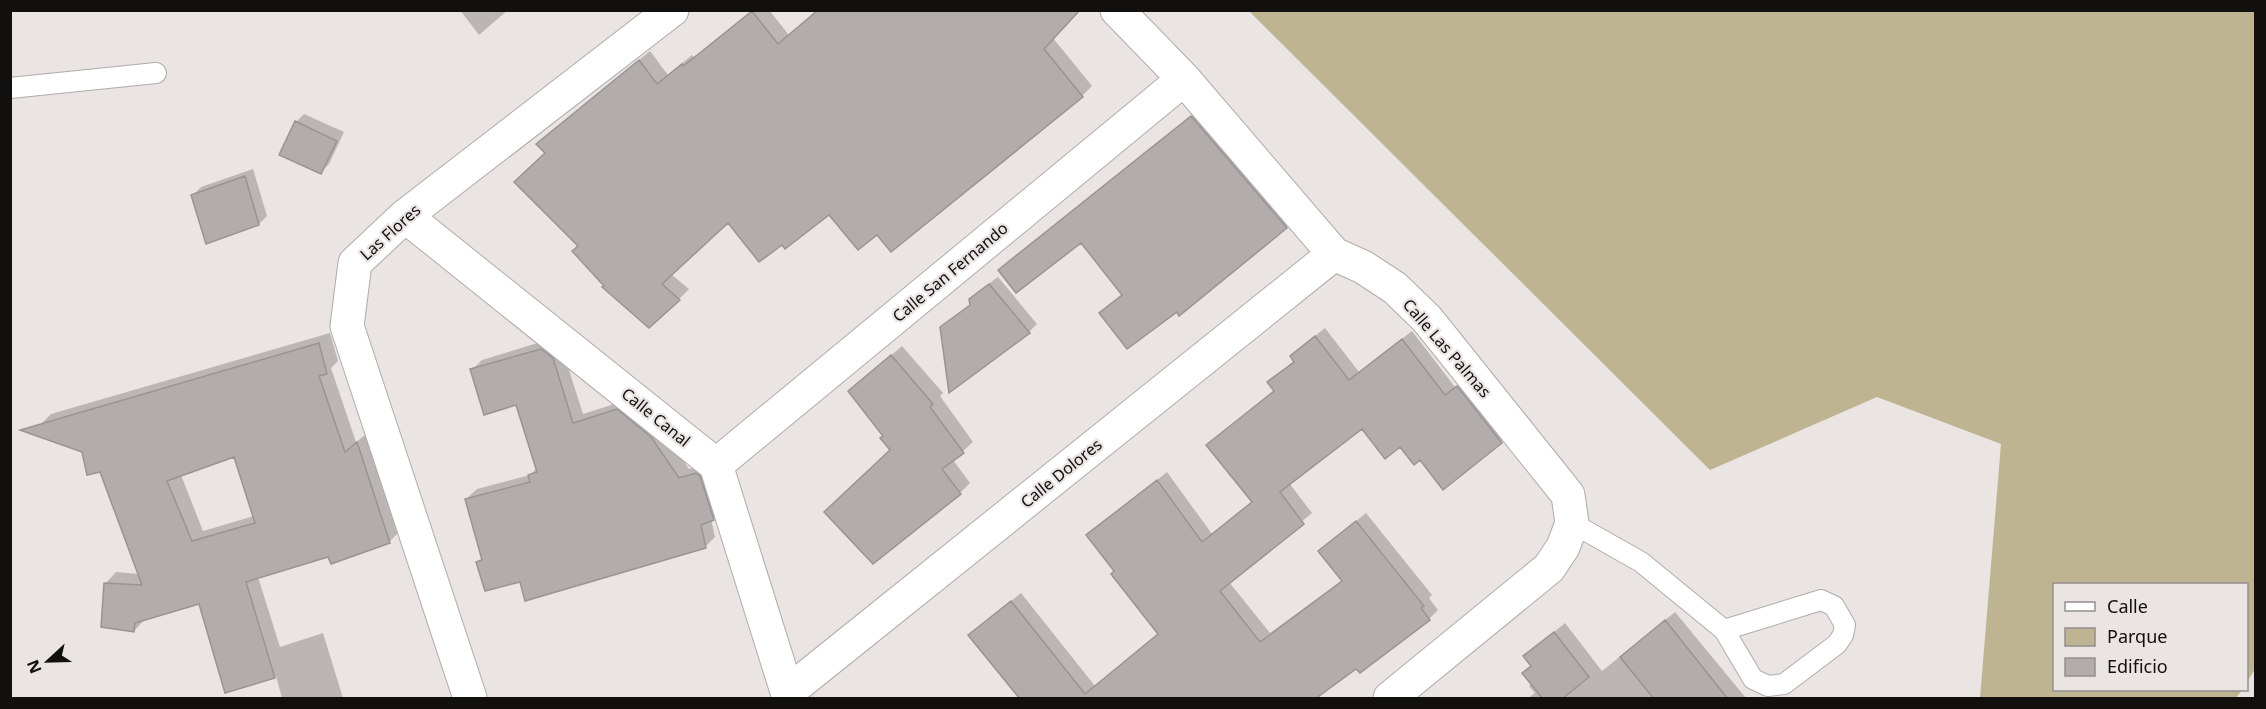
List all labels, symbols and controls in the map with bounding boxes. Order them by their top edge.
street label: Las Flores [355,199,425,265]
street label: Calle San Fernando [888,217,1012,327]
street label: Calle Las Palmas [1398,294,1496,402]
street label: Calle Canal [617,382,695,452]
street label: Calle Dolores [1016,433,1106,513]
legend [2053,583,2248,691]
text: Calle [2107,594,2148,618]
text: Parque [2107,624,2167,648]
north arrow [18,631,78,691]
text: Edificio [2107,654,2168,678]
text: N [21,656,47,677]

